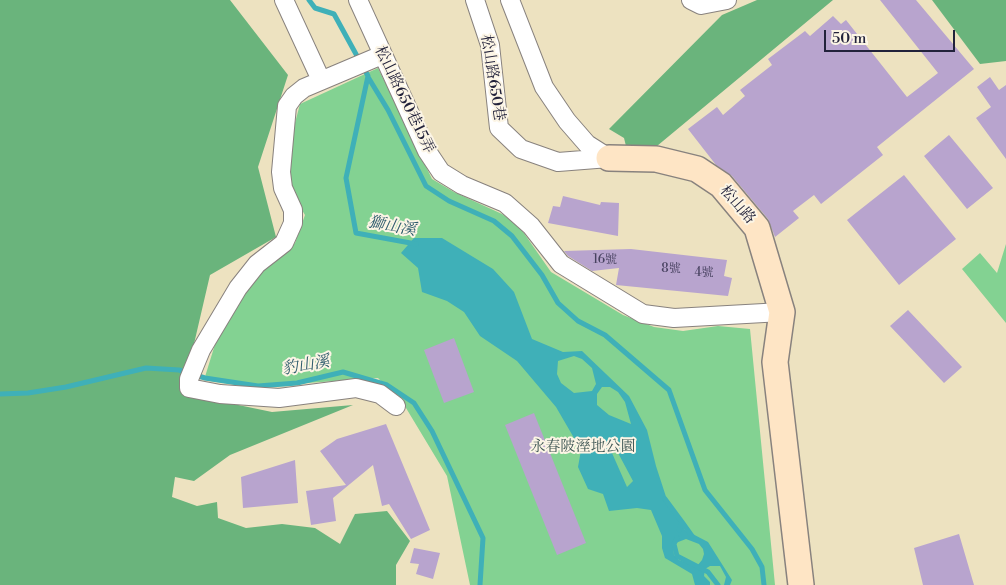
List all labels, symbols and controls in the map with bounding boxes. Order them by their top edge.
scale bar [826,20,957,52]
text: 50 m [832,29,866,48]
street label: 松山路650巷 [476,33,508,123]
street label: 松山路650巷15弄 [370,43,438,157]
street label: 松山路 [715,182,759,228]
water label: 獅山溪 [367,213,417,241]
house number: 16號 [593,253,617,267]
house number: 8號 [661,262,681,276]
house number: 4號 [694,266,714,280]
water label: 豹山溪 [281,352,331,380]
park label: 永春陂溼地公園 [531,438,635,456]

